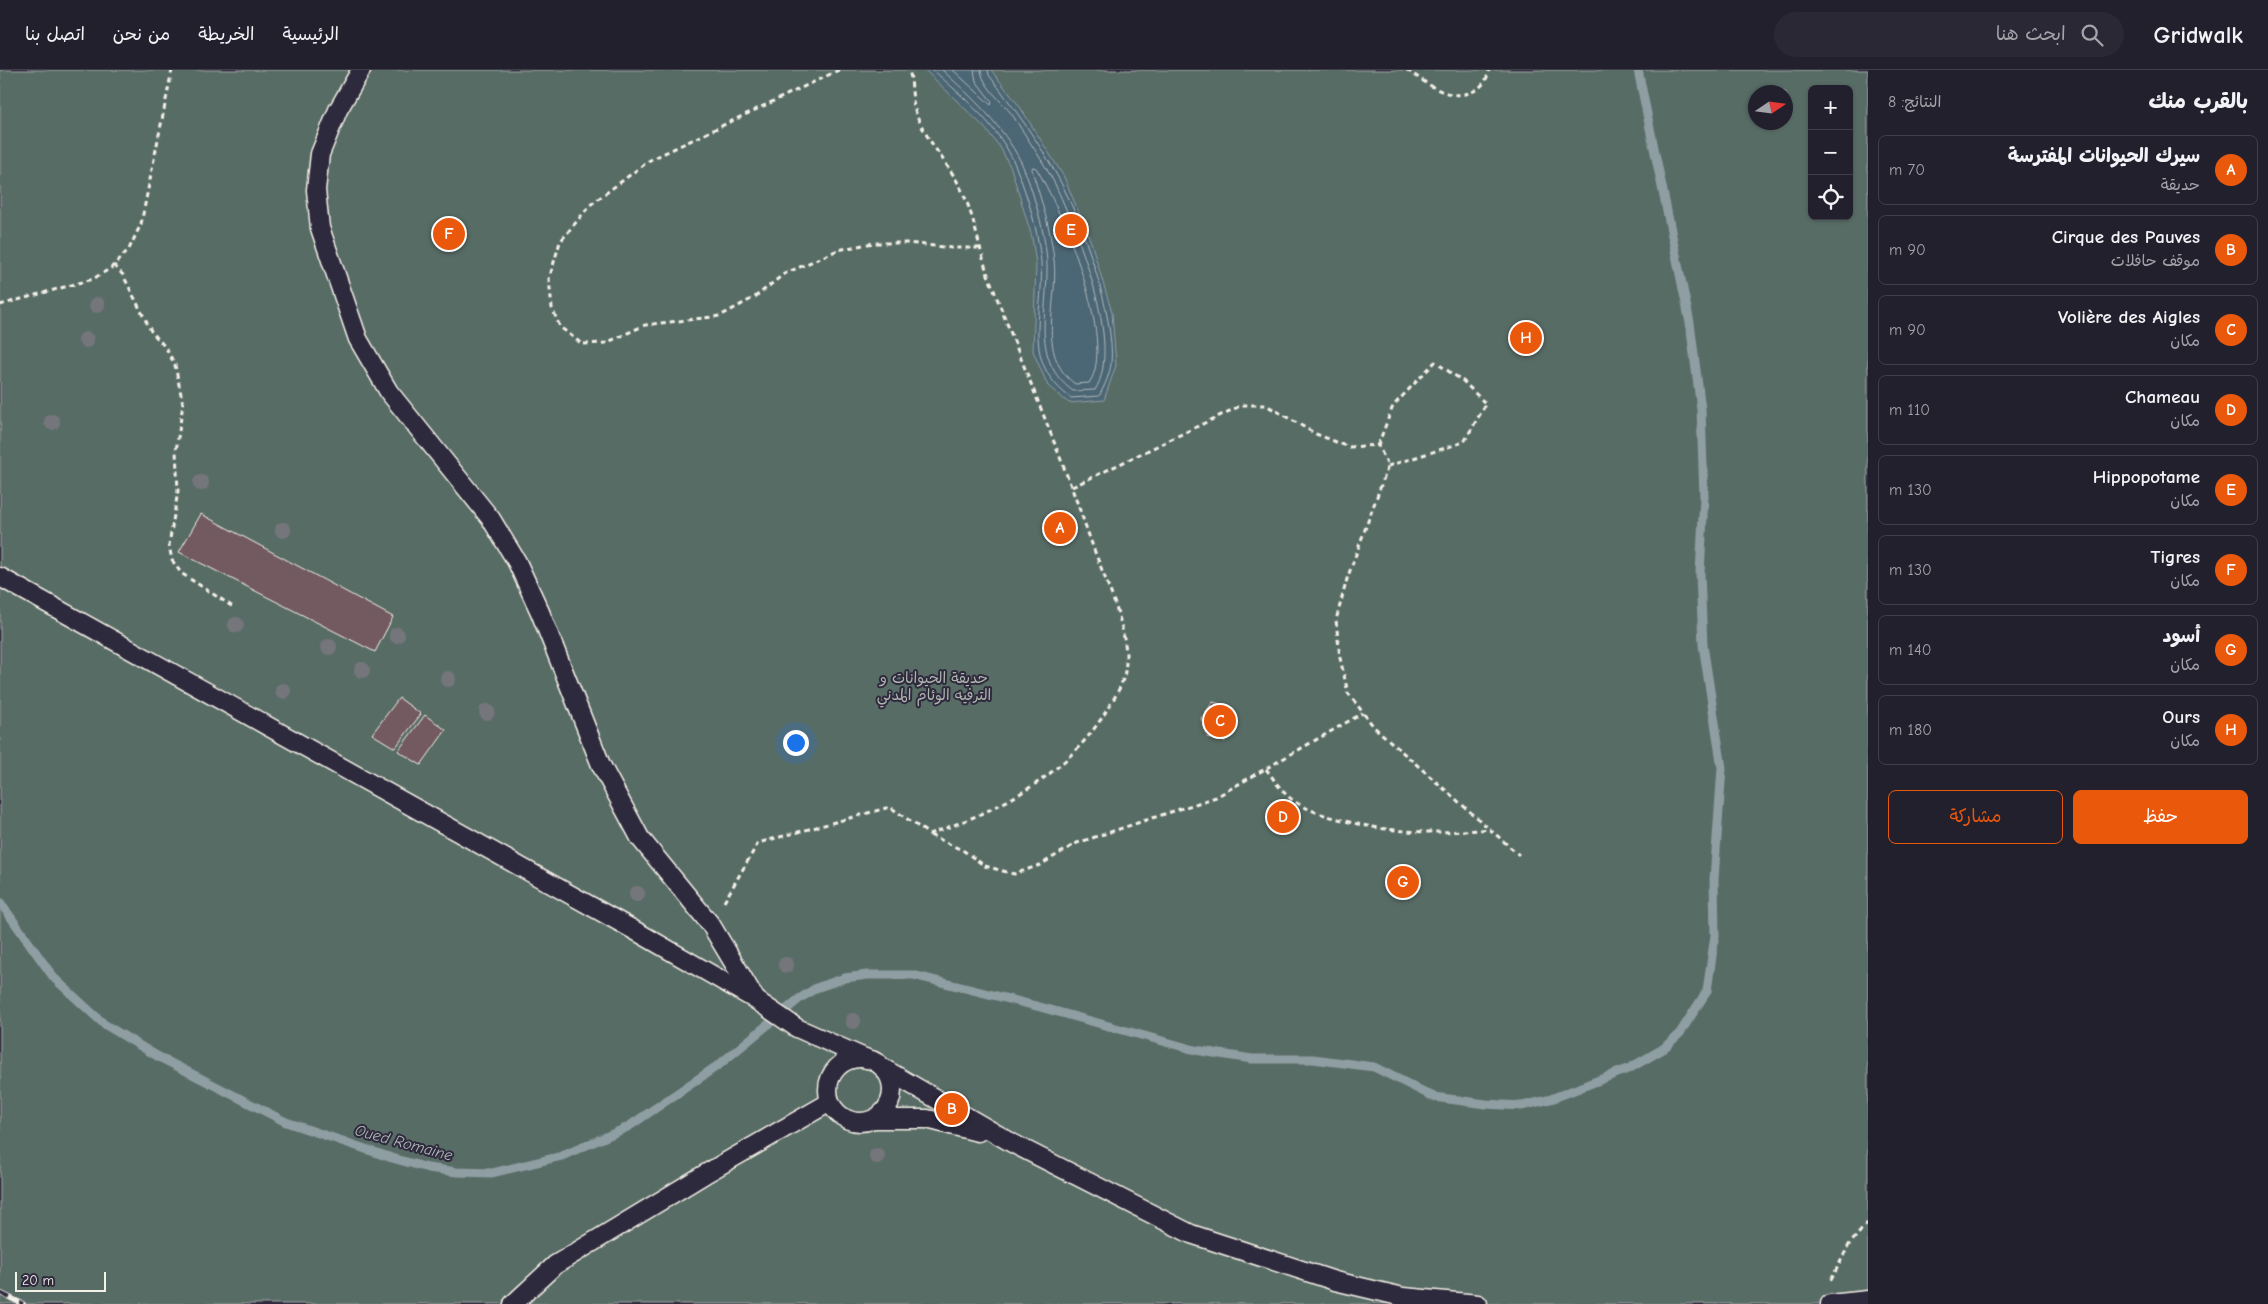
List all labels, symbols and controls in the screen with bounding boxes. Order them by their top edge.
search box [1774,12,2124,57]
icon: search [2078,21,2106,49]
text: Gridwalk [2154,21,2243,49]
text: ابحث هنا [1996,23,2066,45]
text: اتصل بنا [25,24,85,45]
text: من نحن [113,24,170,45]
text: الخريطة [198,24,254,45]
text: الرئيسية [282,24,339,45]
north arrow [1748,85,1793,130]
map controls [1808,85,1853,220]
button: + [1808,85,1853,130]
text: بالقرب منك [2148,89,2248,113]
text: النتائج: 8 [1888,93,1941,111]
button: − [1808,130,1853,175]
text: سيرك الحيوانات المفترسة [2008,145,2200,167]
text: 70 m [1889,161,1925,179]
text: A [2227,161,2235,179]
button: locate [1808,175,1853,220]
text: حديقة [2161,176,2200,194]
pin: E [1055,211,1087,249]
pin: F [433,215,465,253]
text: Cirque des Pauves [2052,226,2200,248]
text: 90 m [1889,241,1926,259]
text: B [2226,241,2236,259]
text: موقف حافلات [2111,252,2200,270]
text: Volière des Aigles [2058,306,2200,328]
pin: H [1510,319,1542,357]
text: 90 m [1889,321,1926,339]
text: C [2226,321,2236,339]
text: مكان [2170,332,2200,350]
text: Chameau [2125,386,2200,408]
text: 110 m [1889,401,1930,419]
text: D [2226,401,2236,419]
text: مكان [2170,412,2200,430]
text: Hippopotame [2093,466,2200,488]
text: 130 m [1889,481,1932,499]
text: E [2226,481,2236,499]
text: مكان [2170,492,2200,510]
pin: A [1044,509,1076,547]
text: Tigres [2151,546,2200,568]
text: 130 m [1889,561,1932,579]
text: F [2226,561,2236,579]
text: مكان [2170,572,2200,590]
text: أسود [2162,625,2200,647]
text: 140 m [1889,641,1931,659]
text: G [2225,641,2237,659]
text: مكان [2170,656,2200,674]
park label: حديقة الحيوانات و الترفيه الوئام المدني [877,669,991,708]
pin: C [1204,702,1236,740]
text: Ours [2162,706,2200,728]
text: 180 m [1889,721,1932,739]
text: H [2225,721,2237,739]
your location [783,730,809,756]
text: مكان [2170,732,2200,750]
button: مشاركة [1888,790,2063,844]
button: حفظ [2073,790,2248,844]
pin: D [1267,798,1299,836]
pin: G [1387,863,1419,901]
pin: B [936,1090,968,1128]
water label: Oued Romaine [353,1121,455,1165]
scale bar [15,1269,106,1292]
text: 20 m [22,1272,54,1289]

